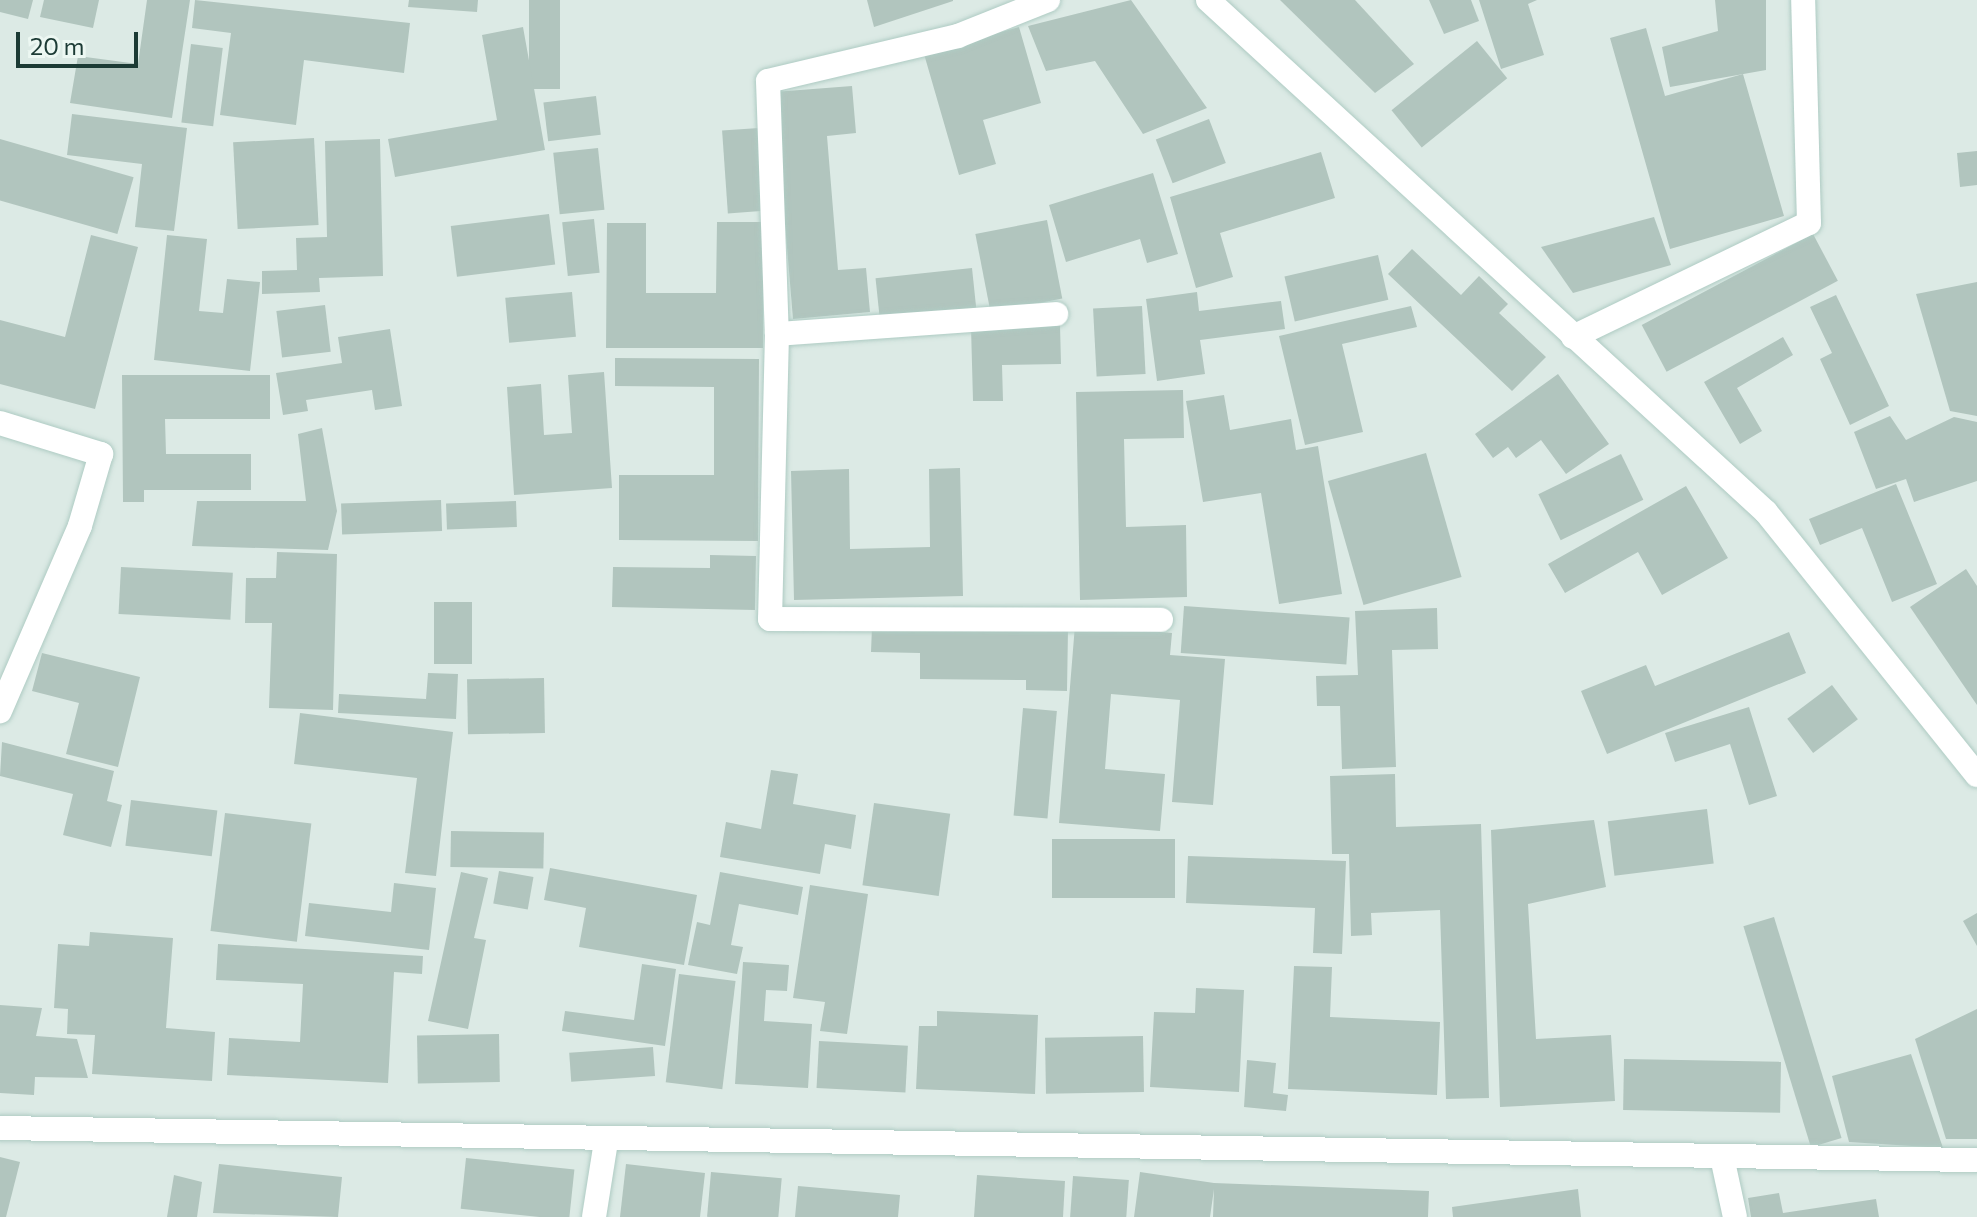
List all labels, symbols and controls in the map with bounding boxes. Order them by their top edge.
scale bar [20,16,142,66]
text: 20 m [30,31,84,60]

